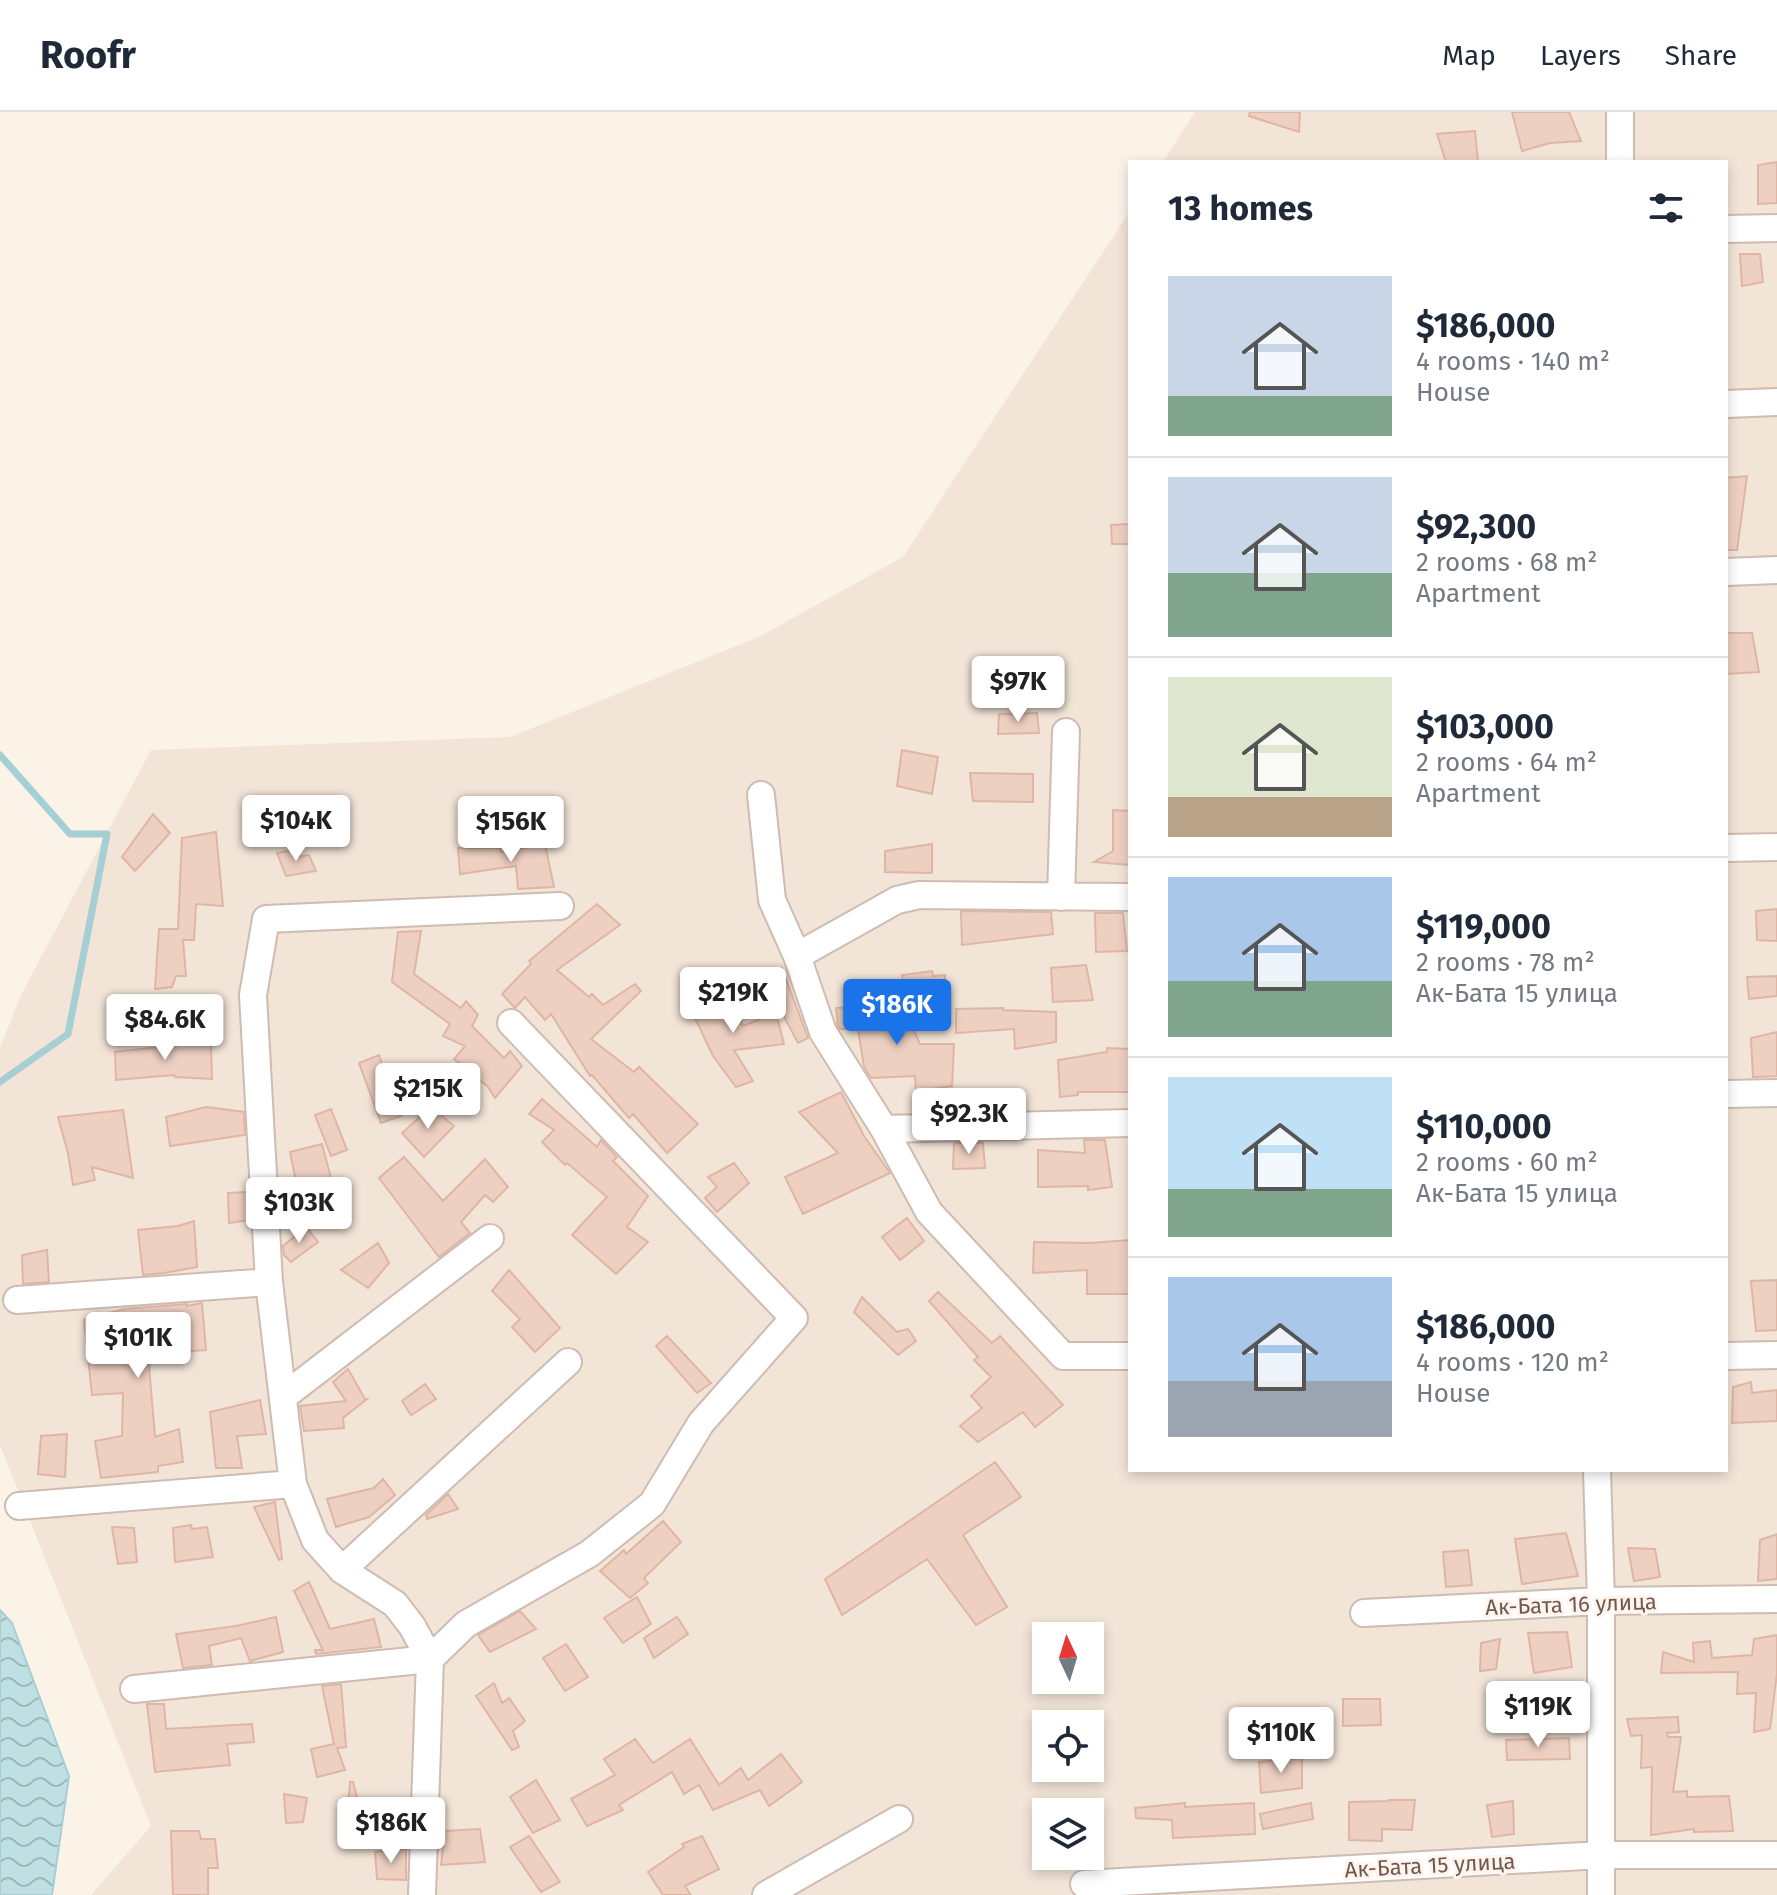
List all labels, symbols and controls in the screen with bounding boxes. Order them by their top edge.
text: Roofr [40,32,136,78]
text: Map [1442,39,1496,72]
text: Layers [1540,39,1621,72]
text: Share [1665,39,1737,72]
icon: filters [1644,186,1688,230]
text: 13 homes [1168,188,1313,229]
text: $186,000 [1416,305,1556,346]
icon: home [1232,308,1328,404]
text: 4 rooms · 140 m² [1416,346,1610,377]
text: House [1416,377,1490,408]
text: $92,300 [1416,506,1536,547]
icon: home [1232,509,1328,605]
text: 2 rooms · 68 m² [1416,547,1597,578]
text: Apartment [1416,578,1541,609]
pin: $97K [971,656,1065,724]
text: $97K [990,666,1046,697]
text: $103,000 [1416,706,1554,747]
icon: home [1232,709,1328,805]
text: 2 rooms · 64 m² [1416,747,1597,778]
text: Apartment [1416,778,1541,809]
pin: $104K [240,795,352,863]
pin: $156K [455,796,567,864]
text: $104K [260,805,332,836]
text: $156K [476,806,546,837]
text: $119,000 [1416,906,1551,947]
icon: home [1232,909,1328,1005]
text: 2 rooms · 78 m² [1416,947,1595,978]
pin: $219K [677,967,789,1035]
text: $219K [698,977,768,1008]
text: Ак-Бата 15 улица [1416,978,1618,1009]
pin: $186K [841,979,953,1047]
text: $186K [861,989,933,1020]
pin: $84.6K [100,994,230,1062]
text: $84.6K [124,1004,206,1035]
pin: $215K [372,1063,484,1131]
text: $215K [393,1073,463,1104]
pin: $92.3K [904,1088,1034,1156]
text: $92.3K [930,1098,1008,1129]
text: $110,000 [1416,1106,1552,1147]
icon: home [1232,1109,1328,1205]
text: 2 rooms · 60 m² [1416,1147,1598,1178]
pin: $103K [243,1177,355,1245]
text: Ак-Бата 15 улица [1416,1178,1618,1209]
text: $103K [264,1187,334,1218]
text: $186,000 [1416,1306,1556,1347]
icon: home [1232,1309,1328,1405]
pin: $101K [82,1312,194,1380]
text: $101K [104,1322,172,1353]
text: 4 rooms · 120 m² [1416,1347,1609,1378]
text: House [1416,1378,1490,1409]
street label: Ак-Бата 16 улица [1485,1588,1657,1621]
north arrow [1032,1622,1104,1694]
map controls [1032,1622,1104,1870]
pin: $119K [1482,1681,1594,1749]
text: $119K [1504,1691,1572,1722]
pin: $110K [1225,1707,1337,1775]
button: locate [1032,1710,1104,1782]
text: $110K [1247,1717,1315,1748]
pin: $186K [335,1797,447,1865]
button: layers [1032,1798,1104,1870]
text: $186K [355,1807,427,1838]
street label: Ак-Бата 15 улица [1344,1848,1516,1883]

